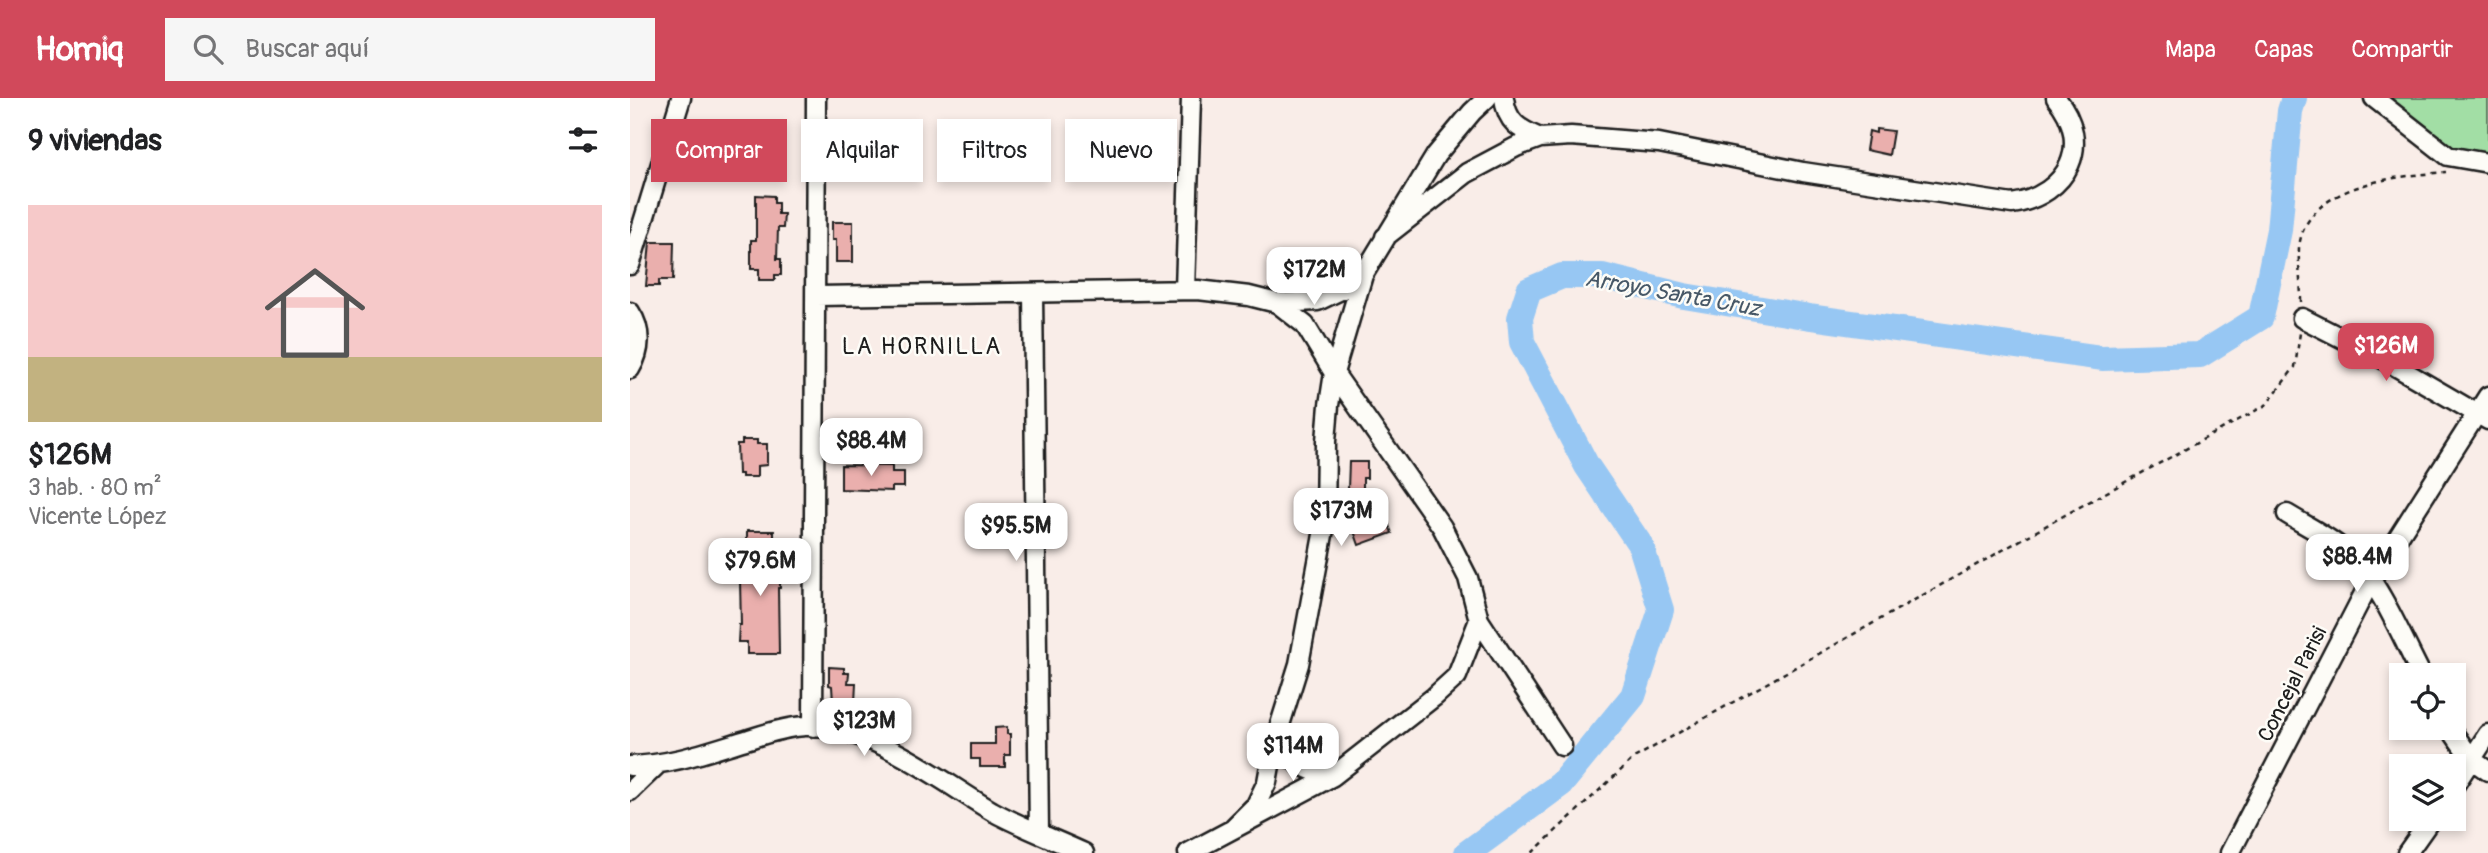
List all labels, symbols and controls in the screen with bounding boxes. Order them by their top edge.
search box [165,18,655,81]
text: Homiq [35,29,123,70]
icon: search [189,30,227,68]
text: Buscar aquí [245,33,370,65]
text: Mapa [2165,35,2216,64]
text: Capas [2254,35,2313,64]
text: Compartir [2351,35,2453,64]
chip: Comprar [651,119,787,182]
chip: Alquilar [801,119,923,182]
chip: Filtros [937,119,1051,182]
chip: Nuevo [1065,119,1177,182]
icon: filters [564,121,602,159]
text: 9 viviendas [28,122,162,159]
pin: $172M [1265,248,1363,307]
icon: home [252,250,378,376]
text: $172M [1282,255,1346,284]
water label: Arroyo Santa Cruz [1583,264,1766,324]
pin: $126M [2337,324,2435,383]
text: $126M [2354,331,2418,360]
district label: LA HORNILLA [842,332,1002,361]
pin: $88.4M [814,418,928,478]
text: $88.4M [836,426,906,455]
text: $126M [28,436,112,473]
text: 3 hab. · 80 m² [28,473,162,502]
pin: $173M [1292,489,1390,548]
text: $173M [1309,496,1373,525]
text: Vicente López [28,502,167,531]
pin: $95.5M [959,504,1073,563]
text: $95.5M [981,511,1051,540]
pin: $88.4M [2300,534,2414,594]
pin: $79.6M [703,538,817,598]
text: $88.4M [2322,542,2392,571]
text: $79.6M [724,546,796,575]
street label: Concejal Parisi [2252,622,2333,746]
map controls [2389,663,2466,831]
button: locate [2389,663,2466,740]
pin: $123M [815,698,913,758]
text: $123M [832,706,896,735]
pin: $114M [1244,724,1342,783]
text: $114M [1263,731,1323,760]
button: layers [2389,754,2466,831]

